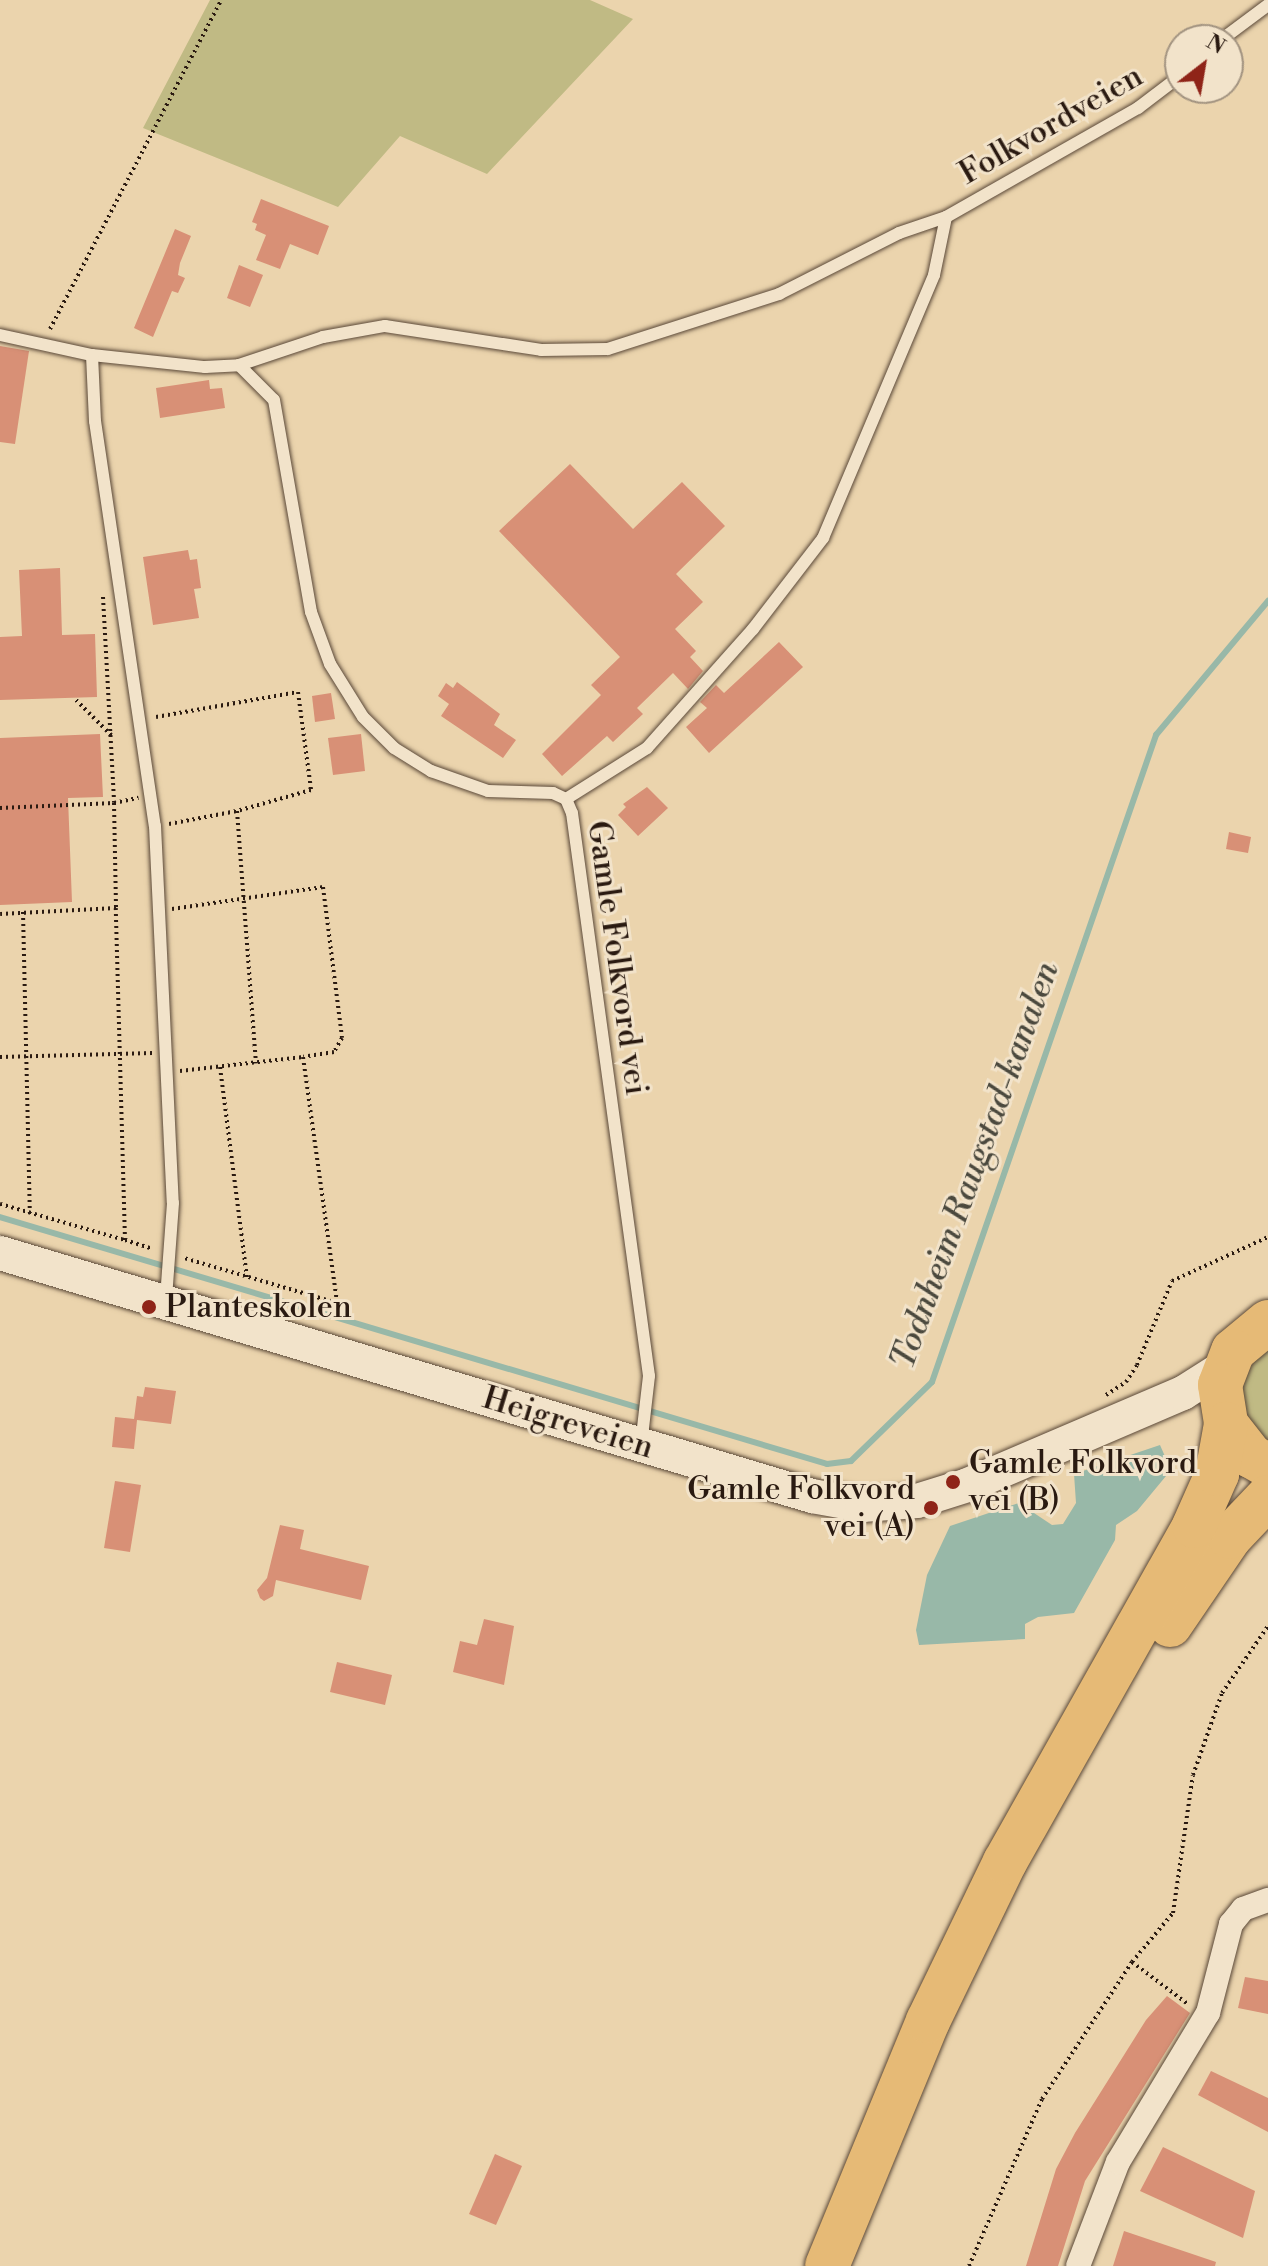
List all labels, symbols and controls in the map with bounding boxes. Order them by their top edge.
north arrow [1164,24,1244,104]
text: N [1201,29,1230,61]
street label: Folkvordveien [952,57,1150,193]
street label: Gamle Folkvord vei [579,818,655,1098]
water label: Todnheim Raugstad-kanalen [883,957,1069,1375]
place label: Planteskolen [165,1288,352,1326]
marker: Planteskolen [140,1298,158,1316]
street label: Heigreveien [478,1379,658,1467]
place label: Gamle Folkvord vei (B) [969,1445,1197,1520]
place label: Gamle Folkvord vei (A) [687,1471,915,1546]
marker: Gamle Folkvord vei (B) [944,1473,962,1491]
marker: Gamle Folkvord vei (A) [922,1499,940,1517]

